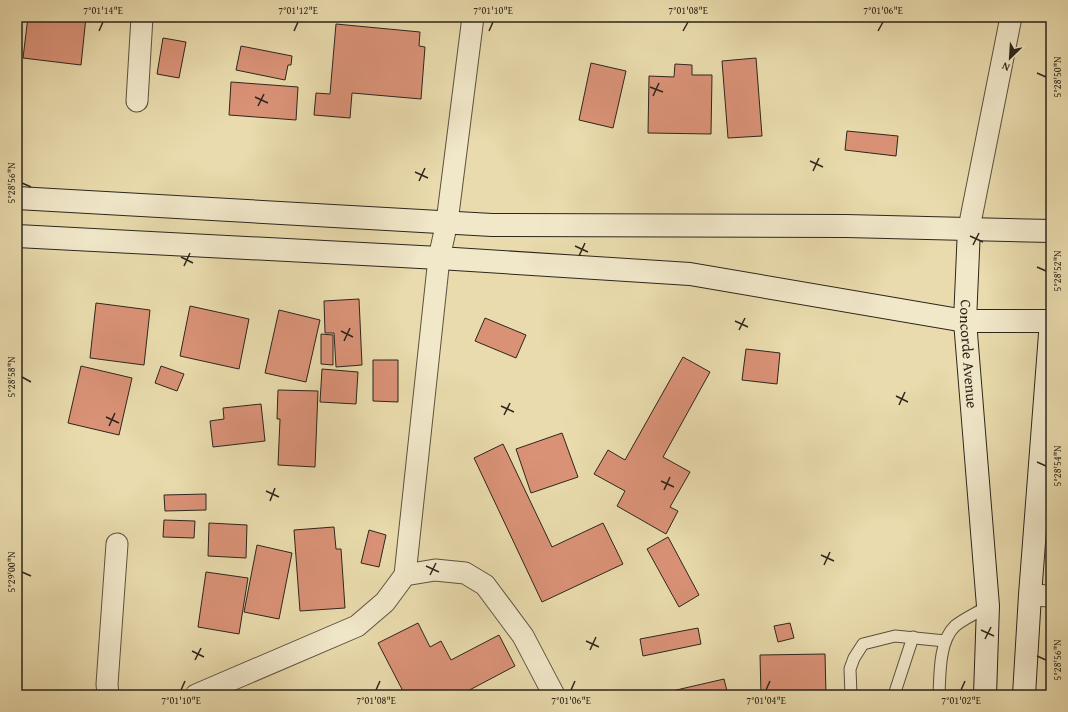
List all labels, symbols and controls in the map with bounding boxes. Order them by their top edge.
text: 7°01'14"E [83,3,123,18]
text: 7°01'12"E [278,3,318,18]
text: 7°01'10"E [473,3,513,18]
text: 7°01'08"E [668,3,708,18]
text: 7°01'06"E [863,3,903,18]
north arrow [990,38,1030,78]
text: 5°28'50"N [1050,56,1065,98]
text: N [998,58,1012,76]
text: 5°28'56"N [4,162,19,204]
text: 5°28'52"N [1050,250,1065,292]
street label: Concorde Avenue [955,299,983,409]
text: 5°28'58"N [4,356,19,398]
text: 5°28'54"N [1050,445,1065,487]
text: 5°29'00"N [4,551,19,593]
text: 5°28'56"N [1050,639,1065,681]
text: 7°01'10"E [161,693,201,708]
text: 7°01'08"E [356,693,396,708]
text: 7°01'06"E [551,693,591,708]
text: 7°01'04"E [746,693,786,708]
text: 7°01'02"E [941,693,981,708]

